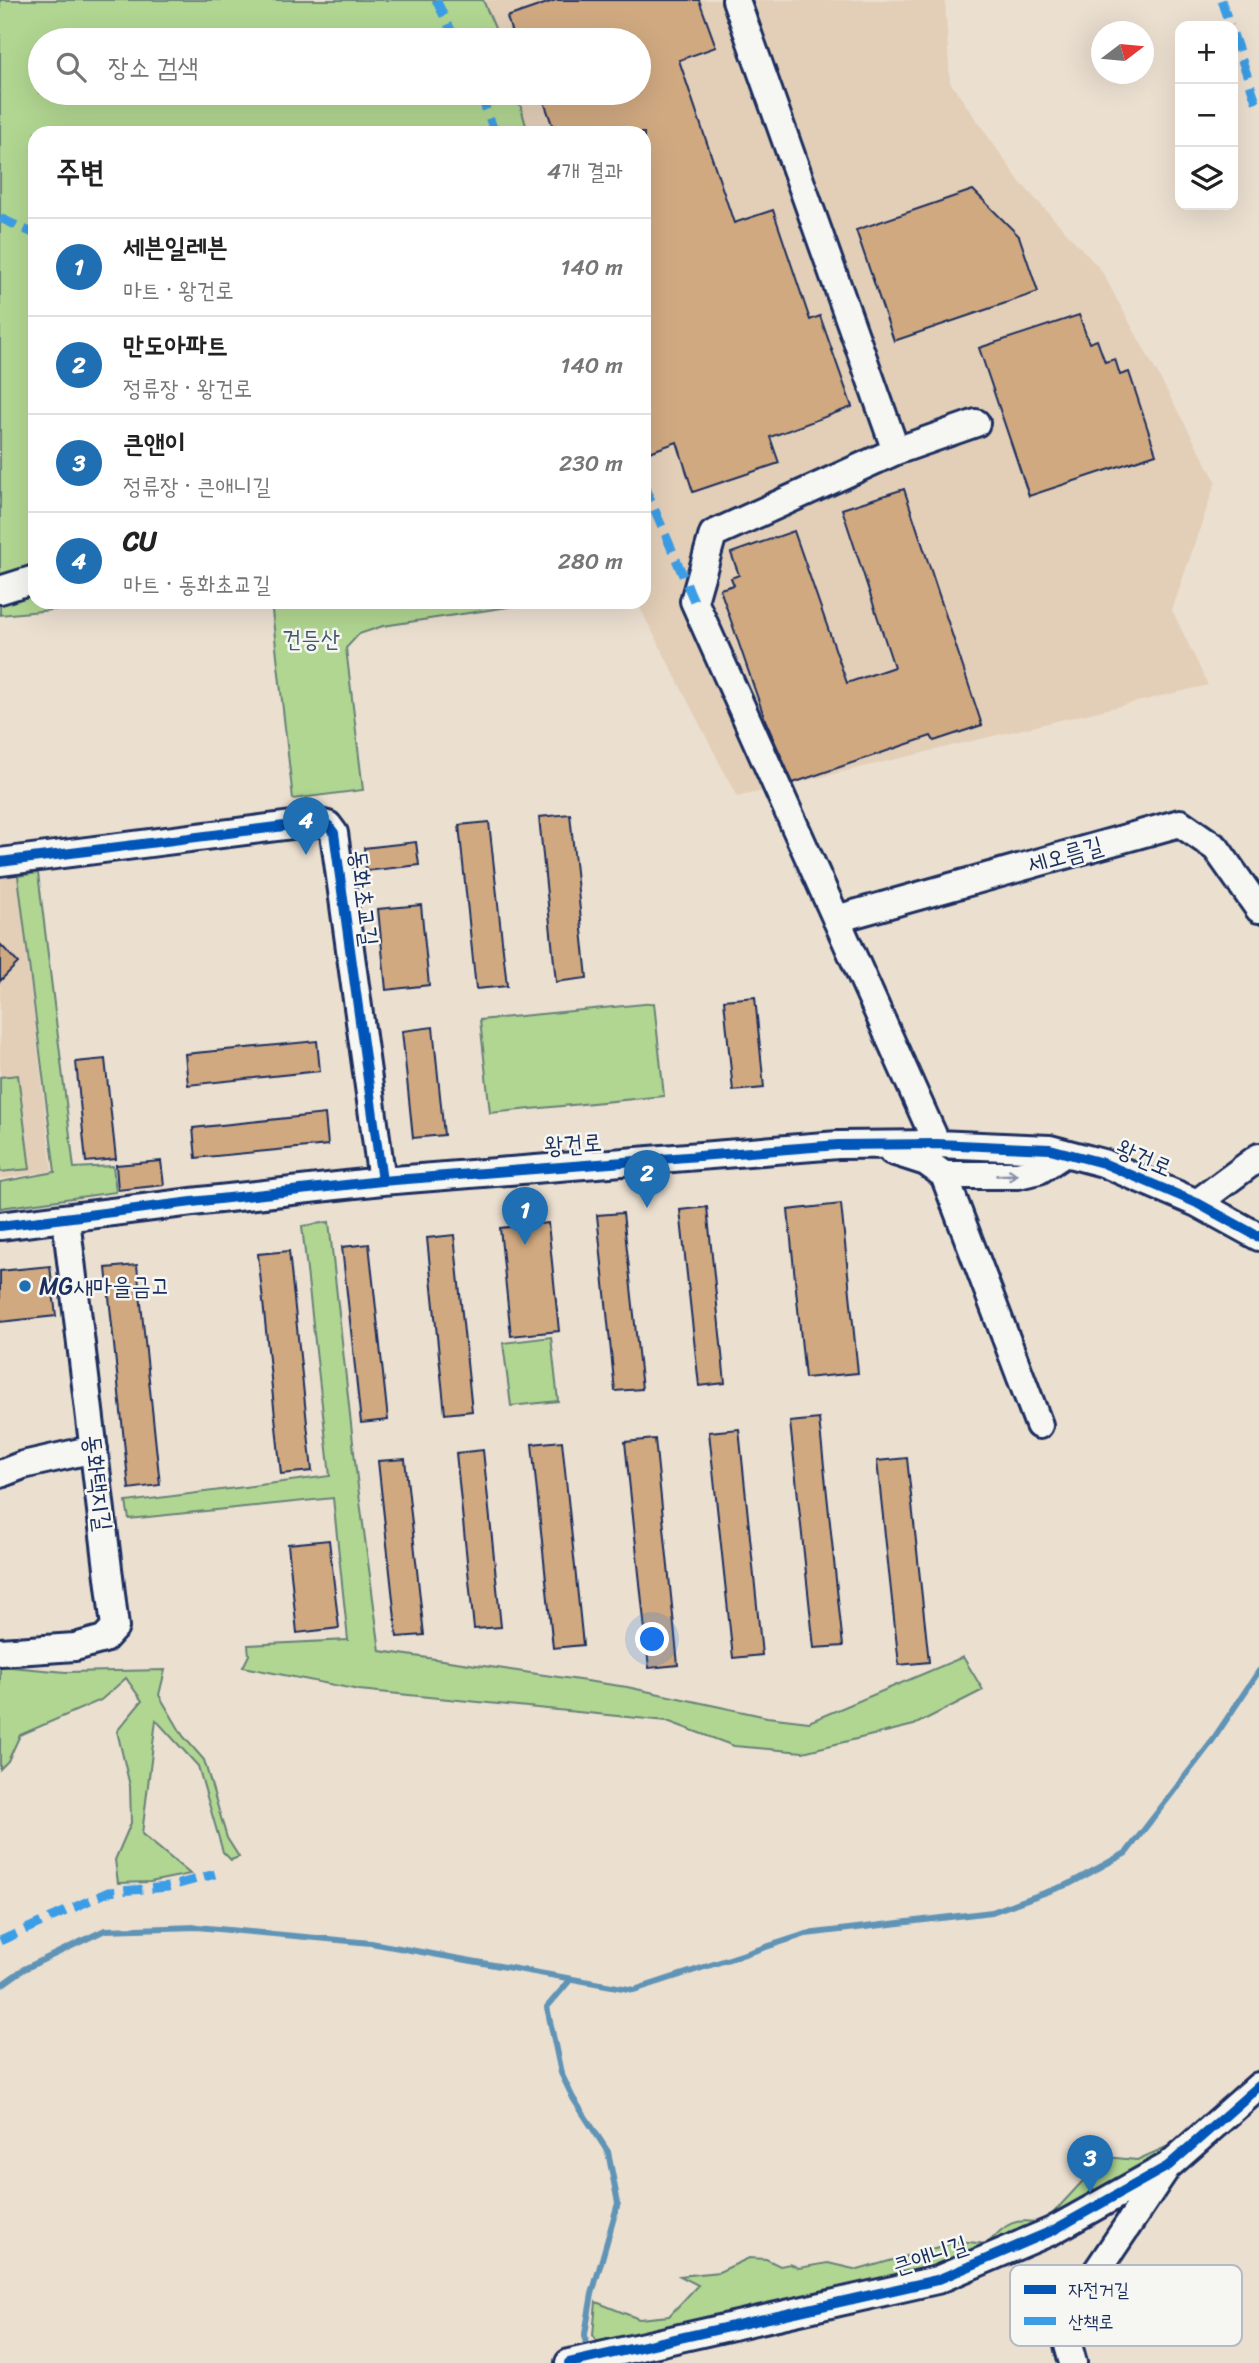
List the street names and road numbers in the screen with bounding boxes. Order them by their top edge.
street label: 세오름길 [1022,824,1108,886]
street label: 동화초교길 [337,848,391,948]
street label: 왕건로 [543,1121,603,1167]
street label: 왕건로 [1109,1127,1179,1189]
street label: 동화택지길 [71,1433,125,1533]
street label: 큰애니길 [887,2223,973,2287]

